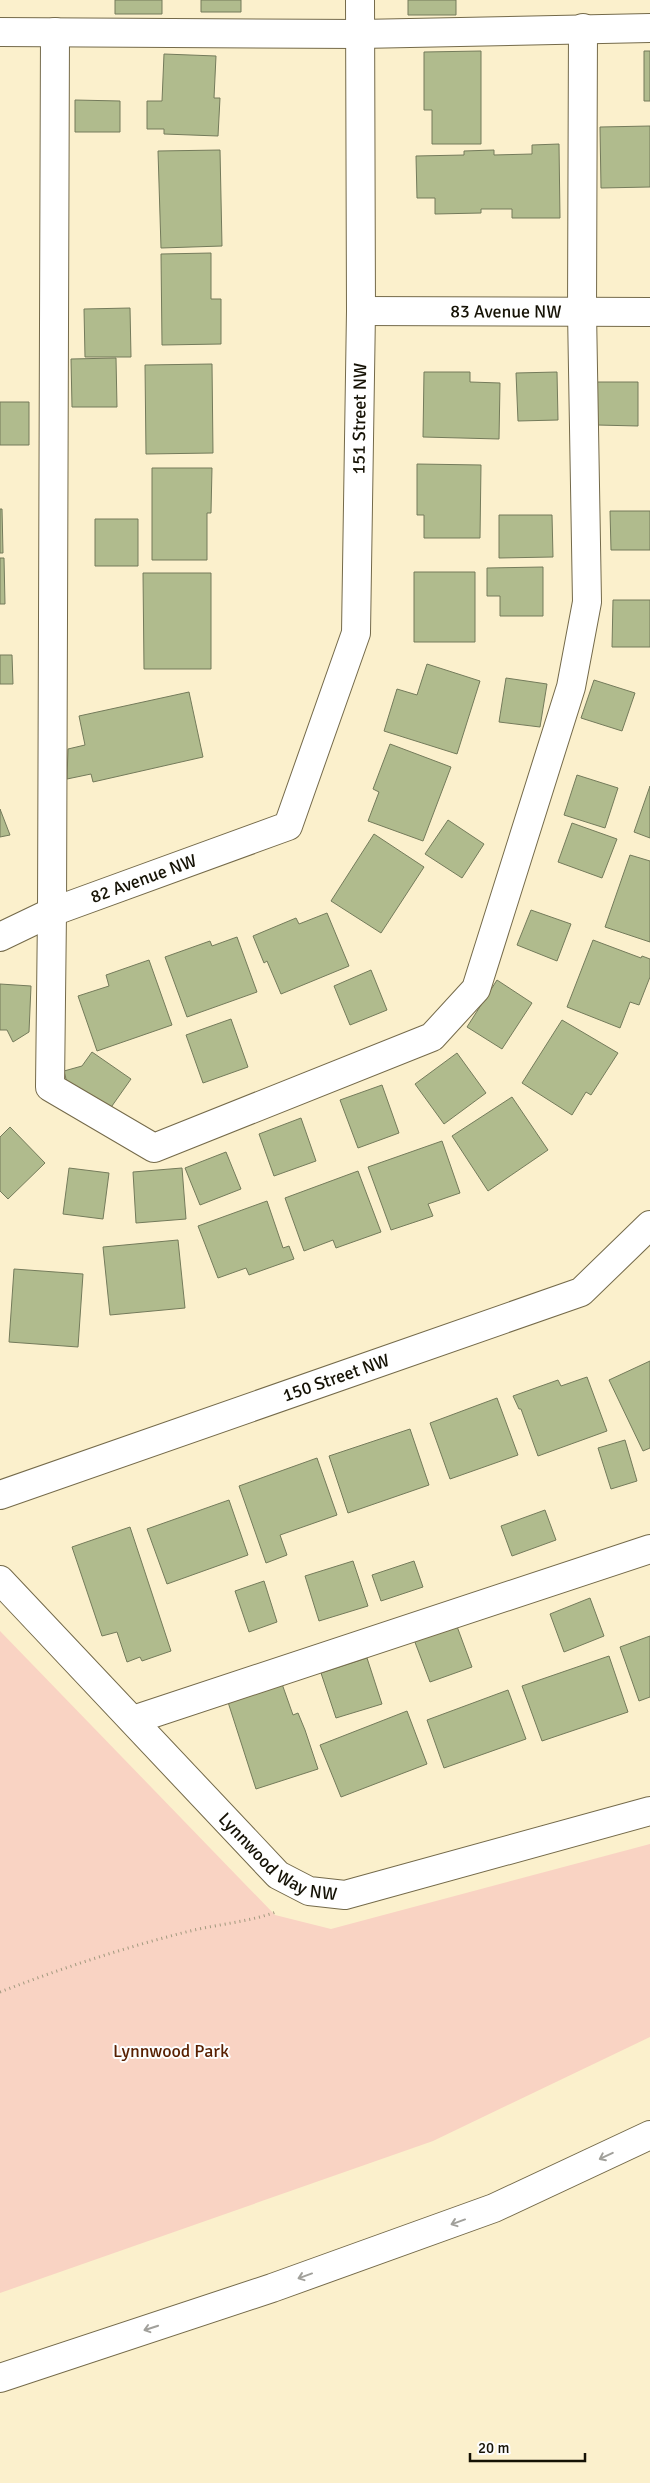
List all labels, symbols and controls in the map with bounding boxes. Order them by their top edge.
street label: 83 Avenue NW [450,300,562,323]
street label: 151 Street NW [347,363,371,475]
street label: 82 Avenue NW [87,849,199,908]
street label: 150 Street NW [280,1349,392,1406]
street label: Lynnwood Way NW [214,1808,338,1905]
park label: Lynnwood Park [113,2040,229,2062]
one-way arrow [599,2152,614,2161]
one-way arrow [450,2218,466,2227]
one-way arrow [297,2272,313,2282]
one-way arrow [143,2324,159,2334]
scale bar [470,2430,585,2462]
text: 20 m [478,2439,509,2457]

